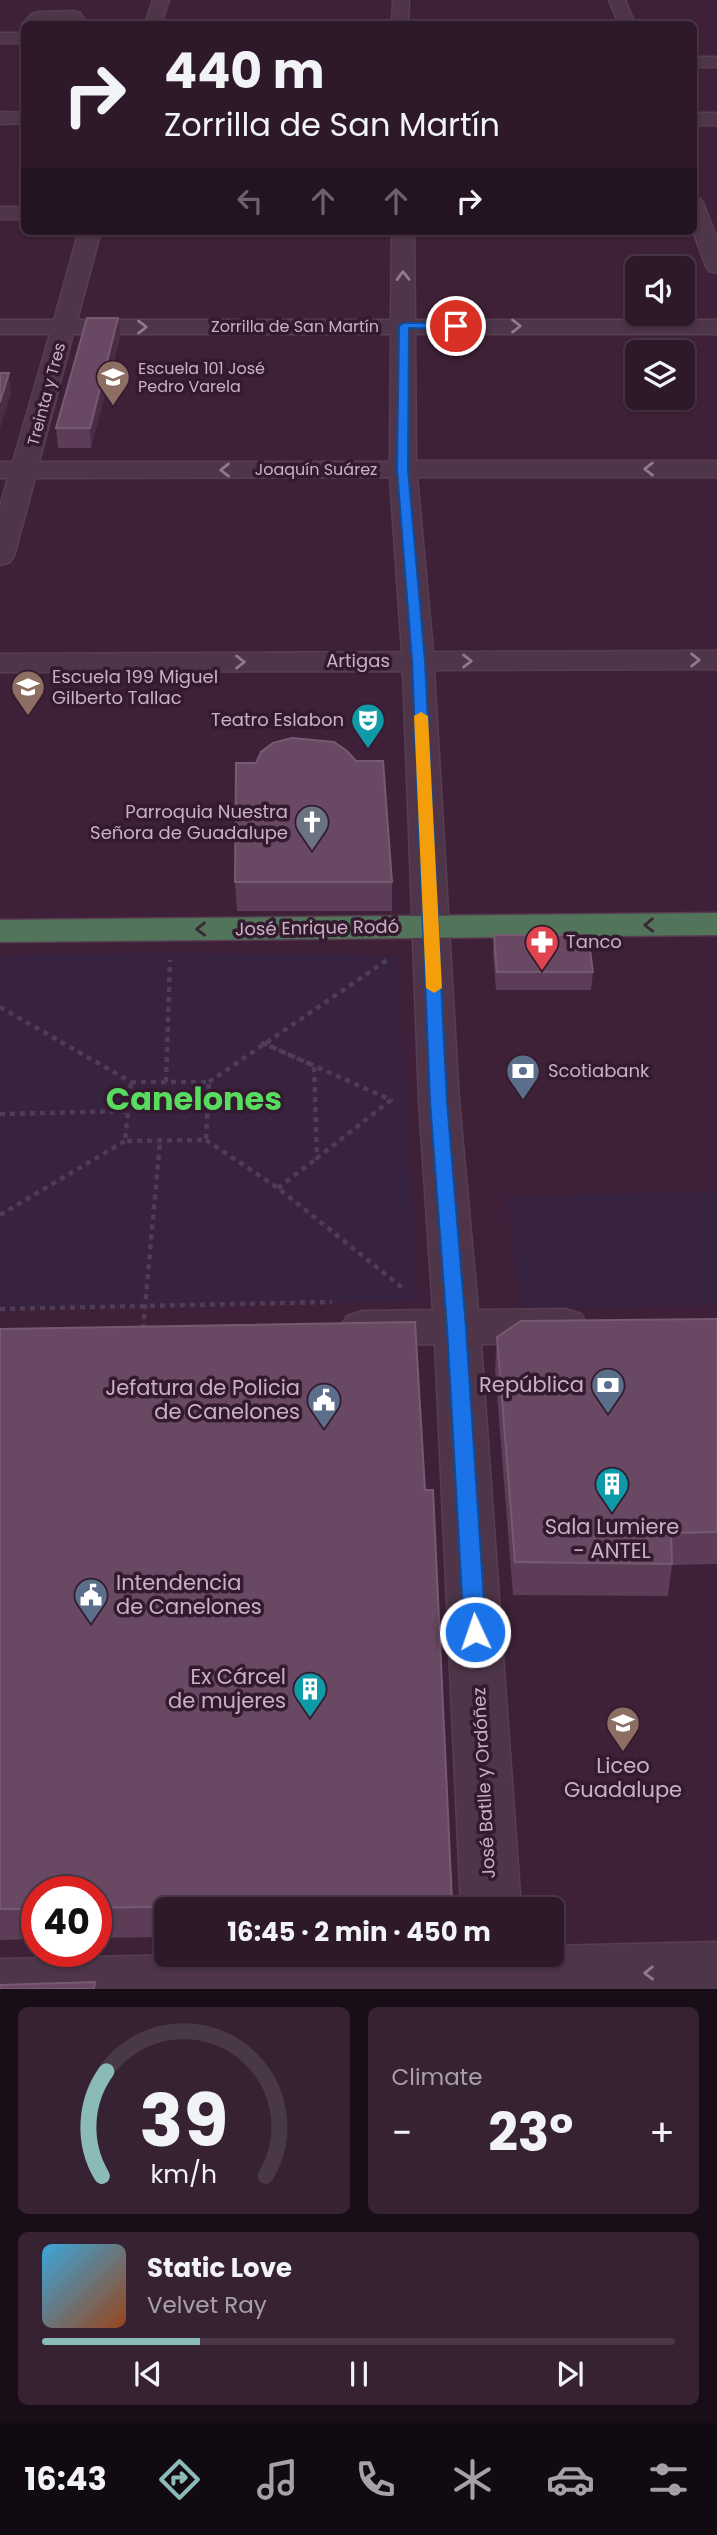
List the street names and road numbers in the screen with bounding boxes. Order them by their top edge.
street label: Zorrilla de San Martín [211,315,379,338]
street label: Treinta y Tres [22,340,71,448]
street label: Joaquín Suárez [255,458,377,481]
street label: Artigas [326,648,390,673]
street label: José Enrique Rodó [235,914,399,941]
street label: José Batlle y Ordóñez [466,1687,501,1879]

